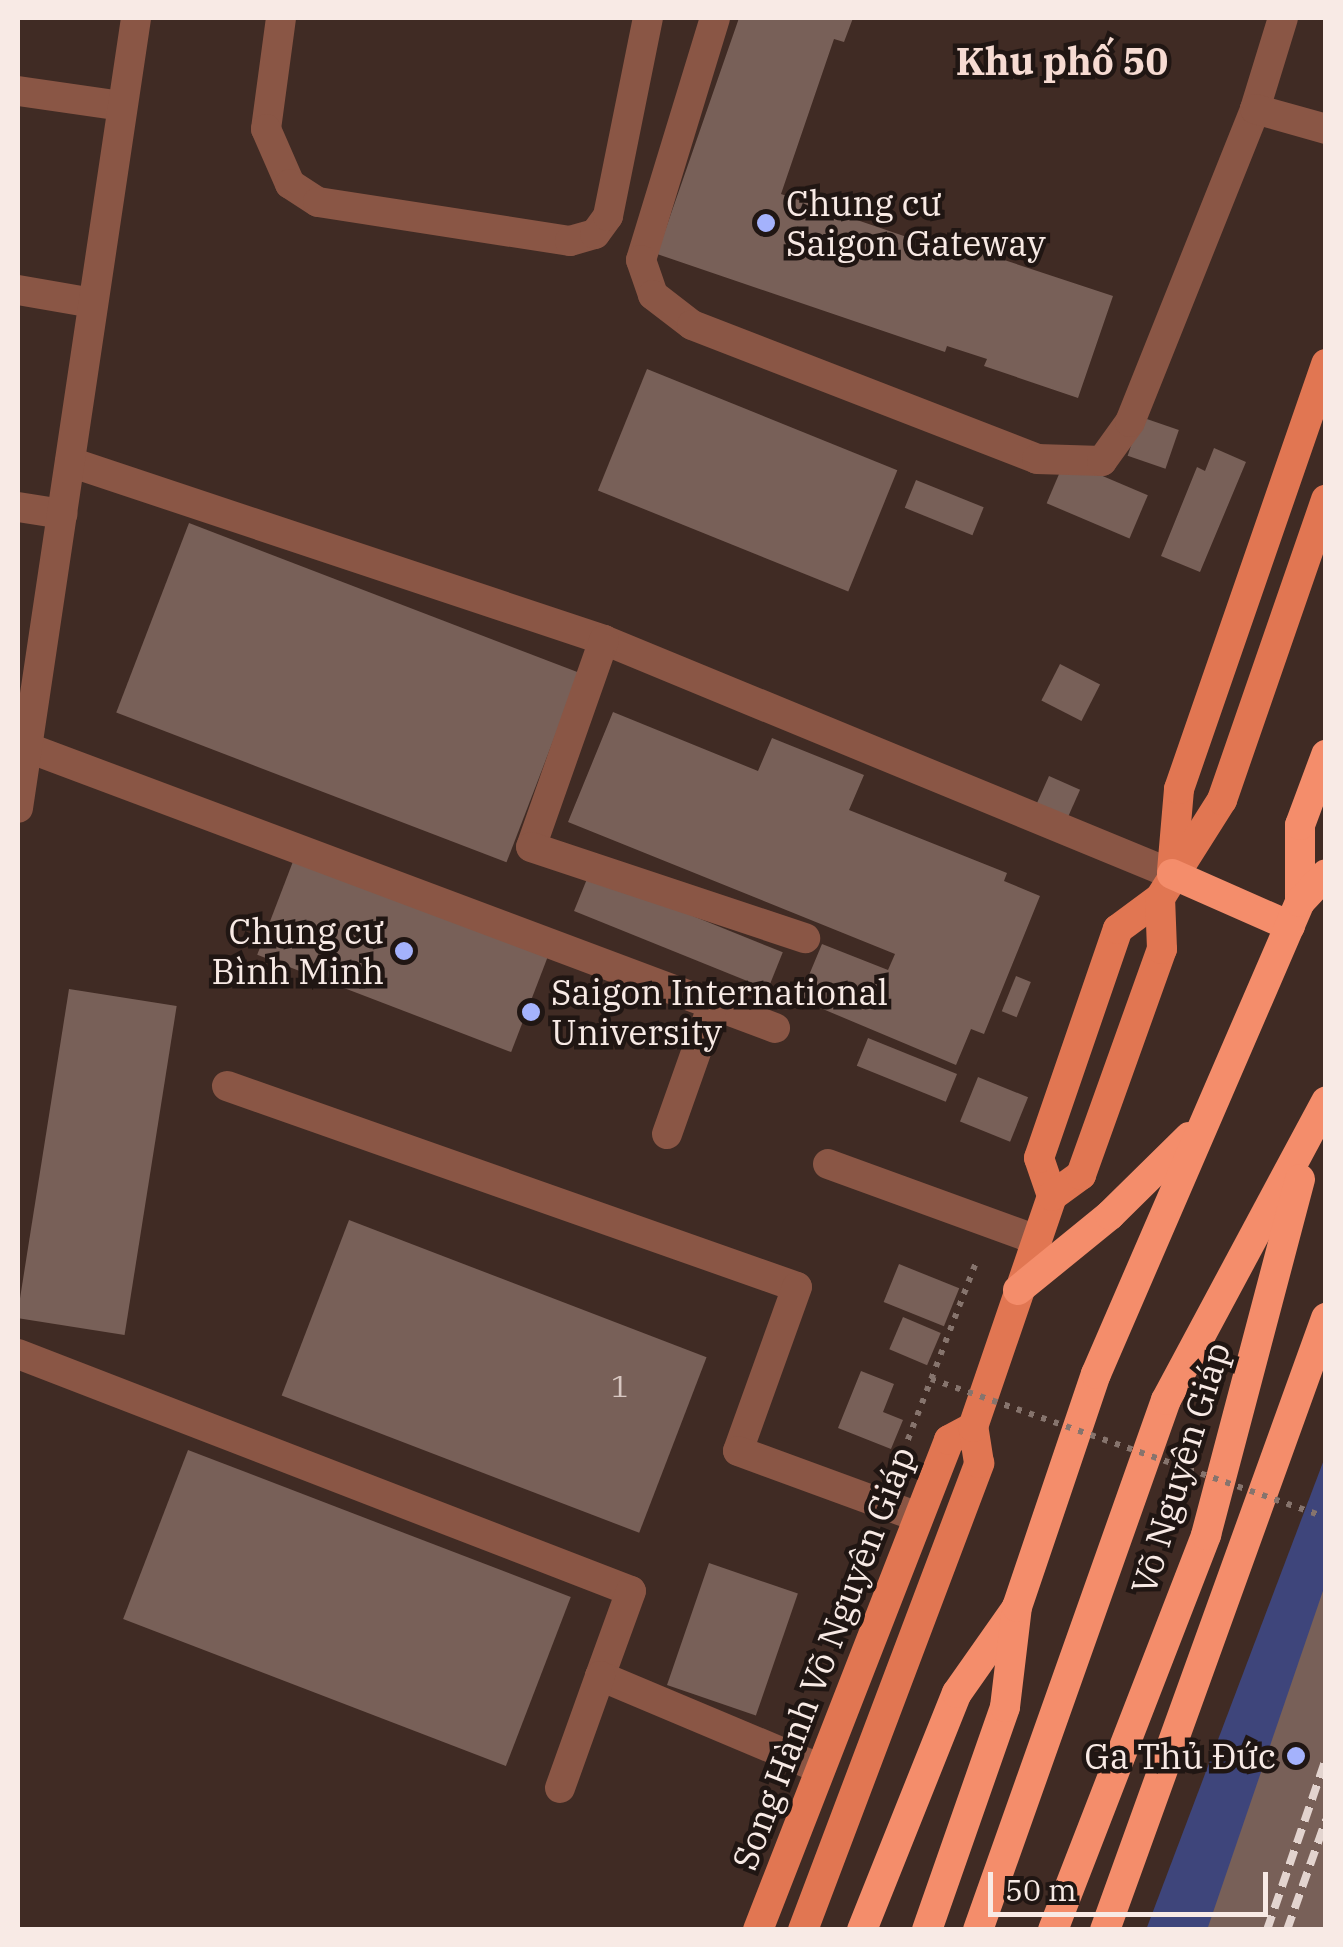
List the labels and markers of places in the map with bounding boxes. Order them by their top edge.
place label: Chung cư Saigon Gateway [786,182,1046,264]
marker: Chung cư Saigon Gateway [755,212,777,234]
place label: Chung cư Bình Minh [211,910,384,992]
marker: Chung cư Bình Minh [393,940,415,962]
place label: Saigon International University [551,971,888,1053]
marker: Saigon International University [520,1001,542,1023]
place label: Ga Thủ Đức [1084,1735,1276,1777]
marker: Ga Thủ Đức [1285,1745,1307,1767]

